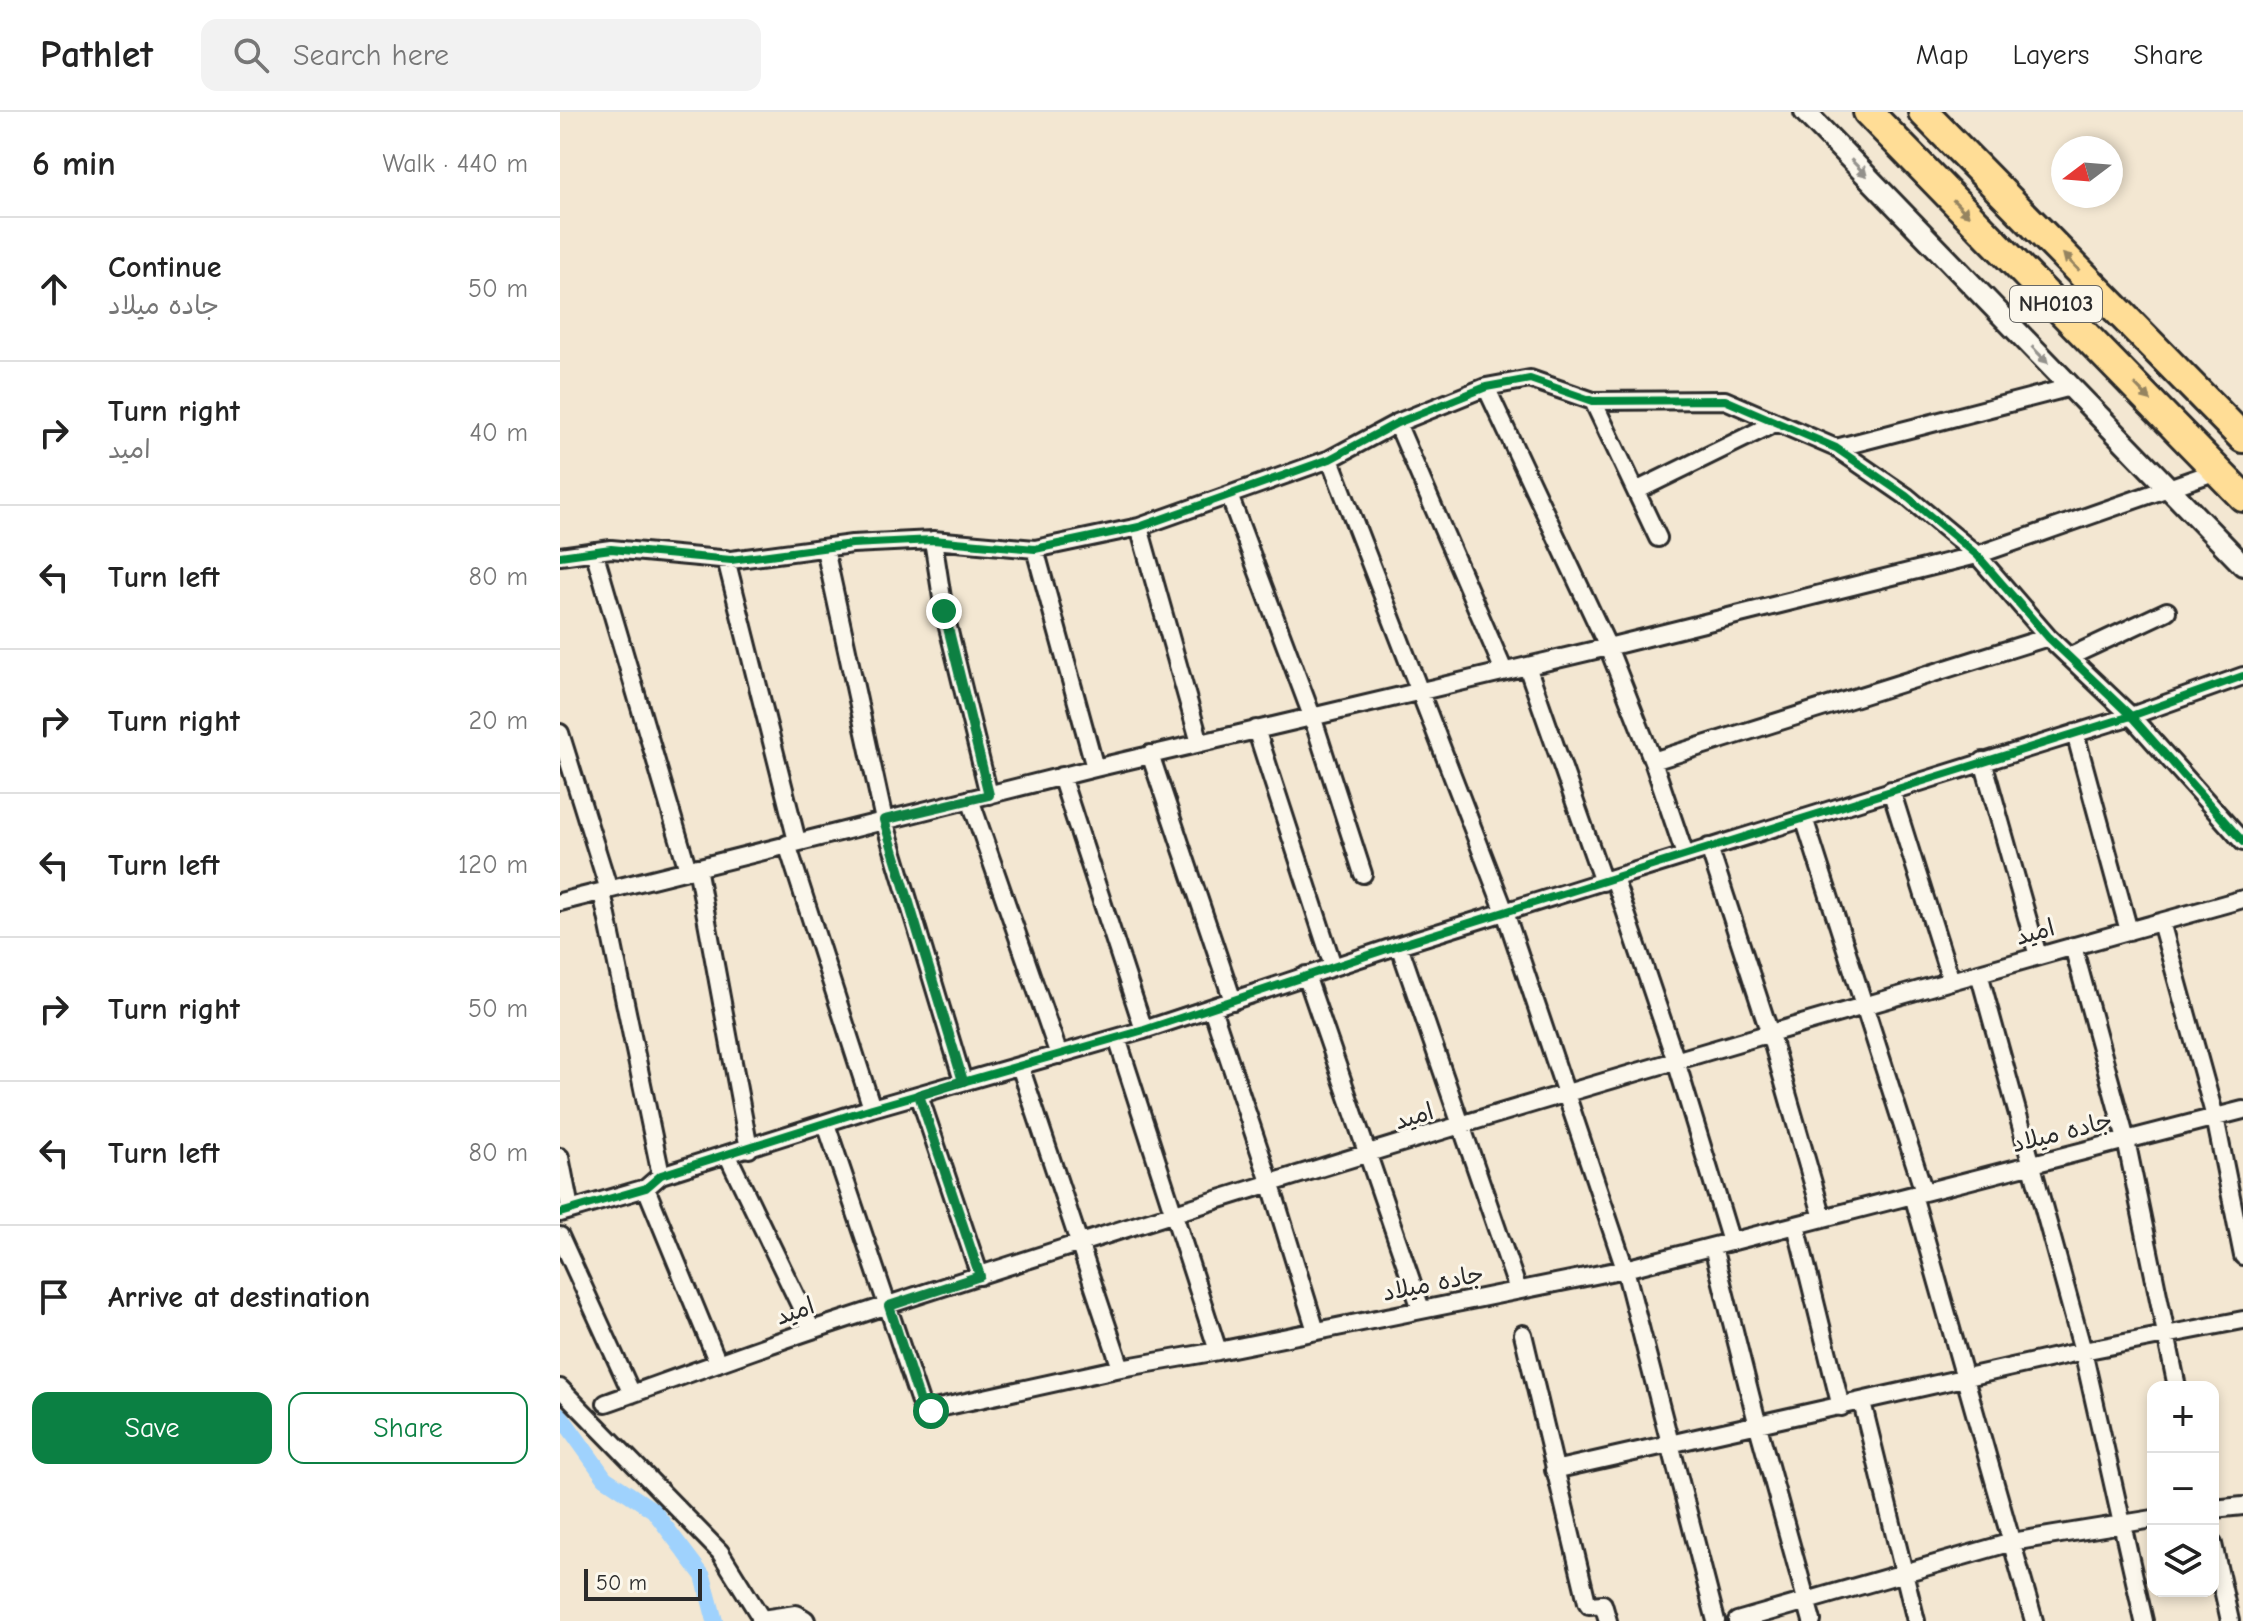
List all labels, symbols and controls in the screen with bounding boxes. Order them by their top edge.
search box [201,19,761,91]
text: Pathlet [40,33,153,77]
icon: search [229,33,273,77]
text: Search here [293,38,449,73]
text: Map [1916,39,1969,71]
text: Layers [2013,39,2089,71]
text: Share [2133,39,2203,71]
north arrow [2051,136,2123,208]
text: 6 min [32,144,116,184]
text: Walk · 440 m [382,149,528,179]
one-way arrow [1850,158,1868,177]
one-way arrow [1951,198,1970,217]
text: Continue [108,250,222,285]
one-way arrow [2062,253,2081,272]
icon: ahead [32,267,76,311]
text: 50 m [468,274,528,304]
road number: NH0103 [2010,286,2102,322]
text: جاده میلاد [108,291,219,321]
one-way arrow [2030,345,2048,364]
one-way arrow [2133,383,2152,402]
text: Turn right [108,394,240,429]
icon: right [32,411,76,455]
text: 40 m [469,418,528,448]
text: امید [108,435,151,465]
icon: left [32,555,76,599]
text: Turn left [108,560,220,595]
text: 80 m [469,562,528,592]
route end [926,593,962,629]
icon: right [32,699,76,743]
text: Turn right [108,704,240,739]
text: 20 m [468,706,528,736]
icon: left [32,843,76,887]
text: Turn left [108,848,220,883]
text: 120 m [458,850,528,880]
street label: امید [2012,913,2058,951]
icon: right [32,987,76,1031]
text: Turn right [108,992,240,1027]
text: 50 m [468,994,528,1024]
street label: امید [1391,1097,1437,1135]
street label: جاده میلاد [2009,1106,2115,1158]
icon: left [32,1131,76,1175]
text: Turn left [108,1136,220,1171]
text: 80 m [469,1138,528,1168]
street label: جاده میلاد [1380,1259,1486,1307]
icon: arrive [32,1275,76,1319]
text: Arrive at destination [108,1280,370,1315]
street label: امید [772,1291,818,1331]
map controls [2147,1381,2219,1597]
button: + [2147,1381,2219,1453]
button: Save [32,1392,272,1464]
button: Share [288,1392,528,1464]
route start [913,1393,949,1429]
button: − [2147,1453,2219,1525]
button: layers [2147,1525,2219,1597]
scale bar [584,1565,702,1601]
text: 50 m [596,1570,647,1596]

